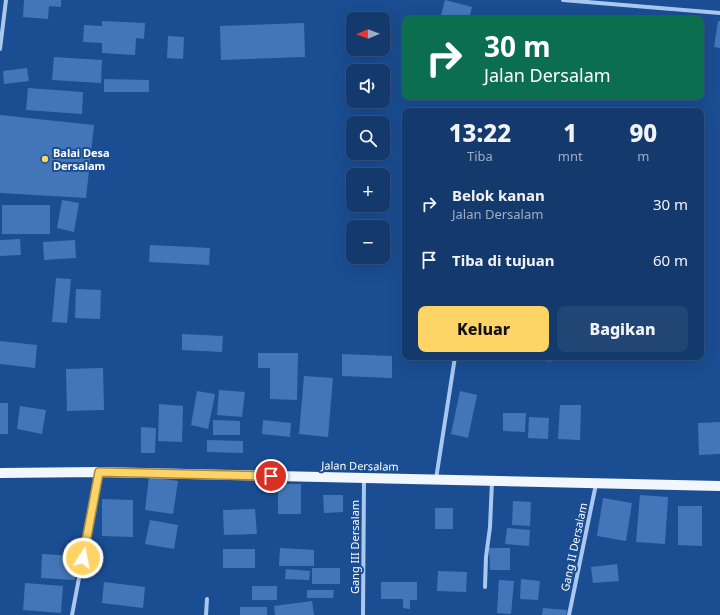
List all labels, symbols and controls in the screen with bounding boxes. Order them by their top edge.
north arrow [346,12,390,56]
map controls [346,12,390,264]
text: 30 m [484,27,551,65]
icon: right [418,32,470,84]
text: Jalan Dersalam [484,63,611,87]
button: sound [346,64,390,108]
button: search [346,116,390,160]
text: 13:22 [449,116,511,149]
text: 1 [563,116,577,149]
text: 90 [629,116,657,149]
place label: Balai Desa Dersalam [53,145,110,173]
text: Tiba [467,147,493,165]
text: mnt [558,147,583,165]
text: m [637,147,649,165]
marker: Balai Desa Dersalam [40,154,50,164]
button: + [346,168,390,212]
text: Belok kanan [452,185,545,205]
icon: right [418,193,440,215]
text: 30 m [653,194,688,214]
text: Jalan Dersalam [452,205,543,223]
button: − [346,220,390,264]
icon: arrive [418,249,440,271]
text: Tiba di tujuan [452,250,555,270]
text: 60 m [653,250,688,270]
button: Keluar [418,306,549,352]
button: Bagikan [557,306,688,352]
street label: Jalan Dersalam [320,457,399,474]
pin [254,459,288,493]
icon: arrive [260,465,282,487]
street label: Gang III Dersalam [347,500,362,594]
street label: Gang II Dersalam [557,501,590,593]
position arrow [62,537,104,579]

